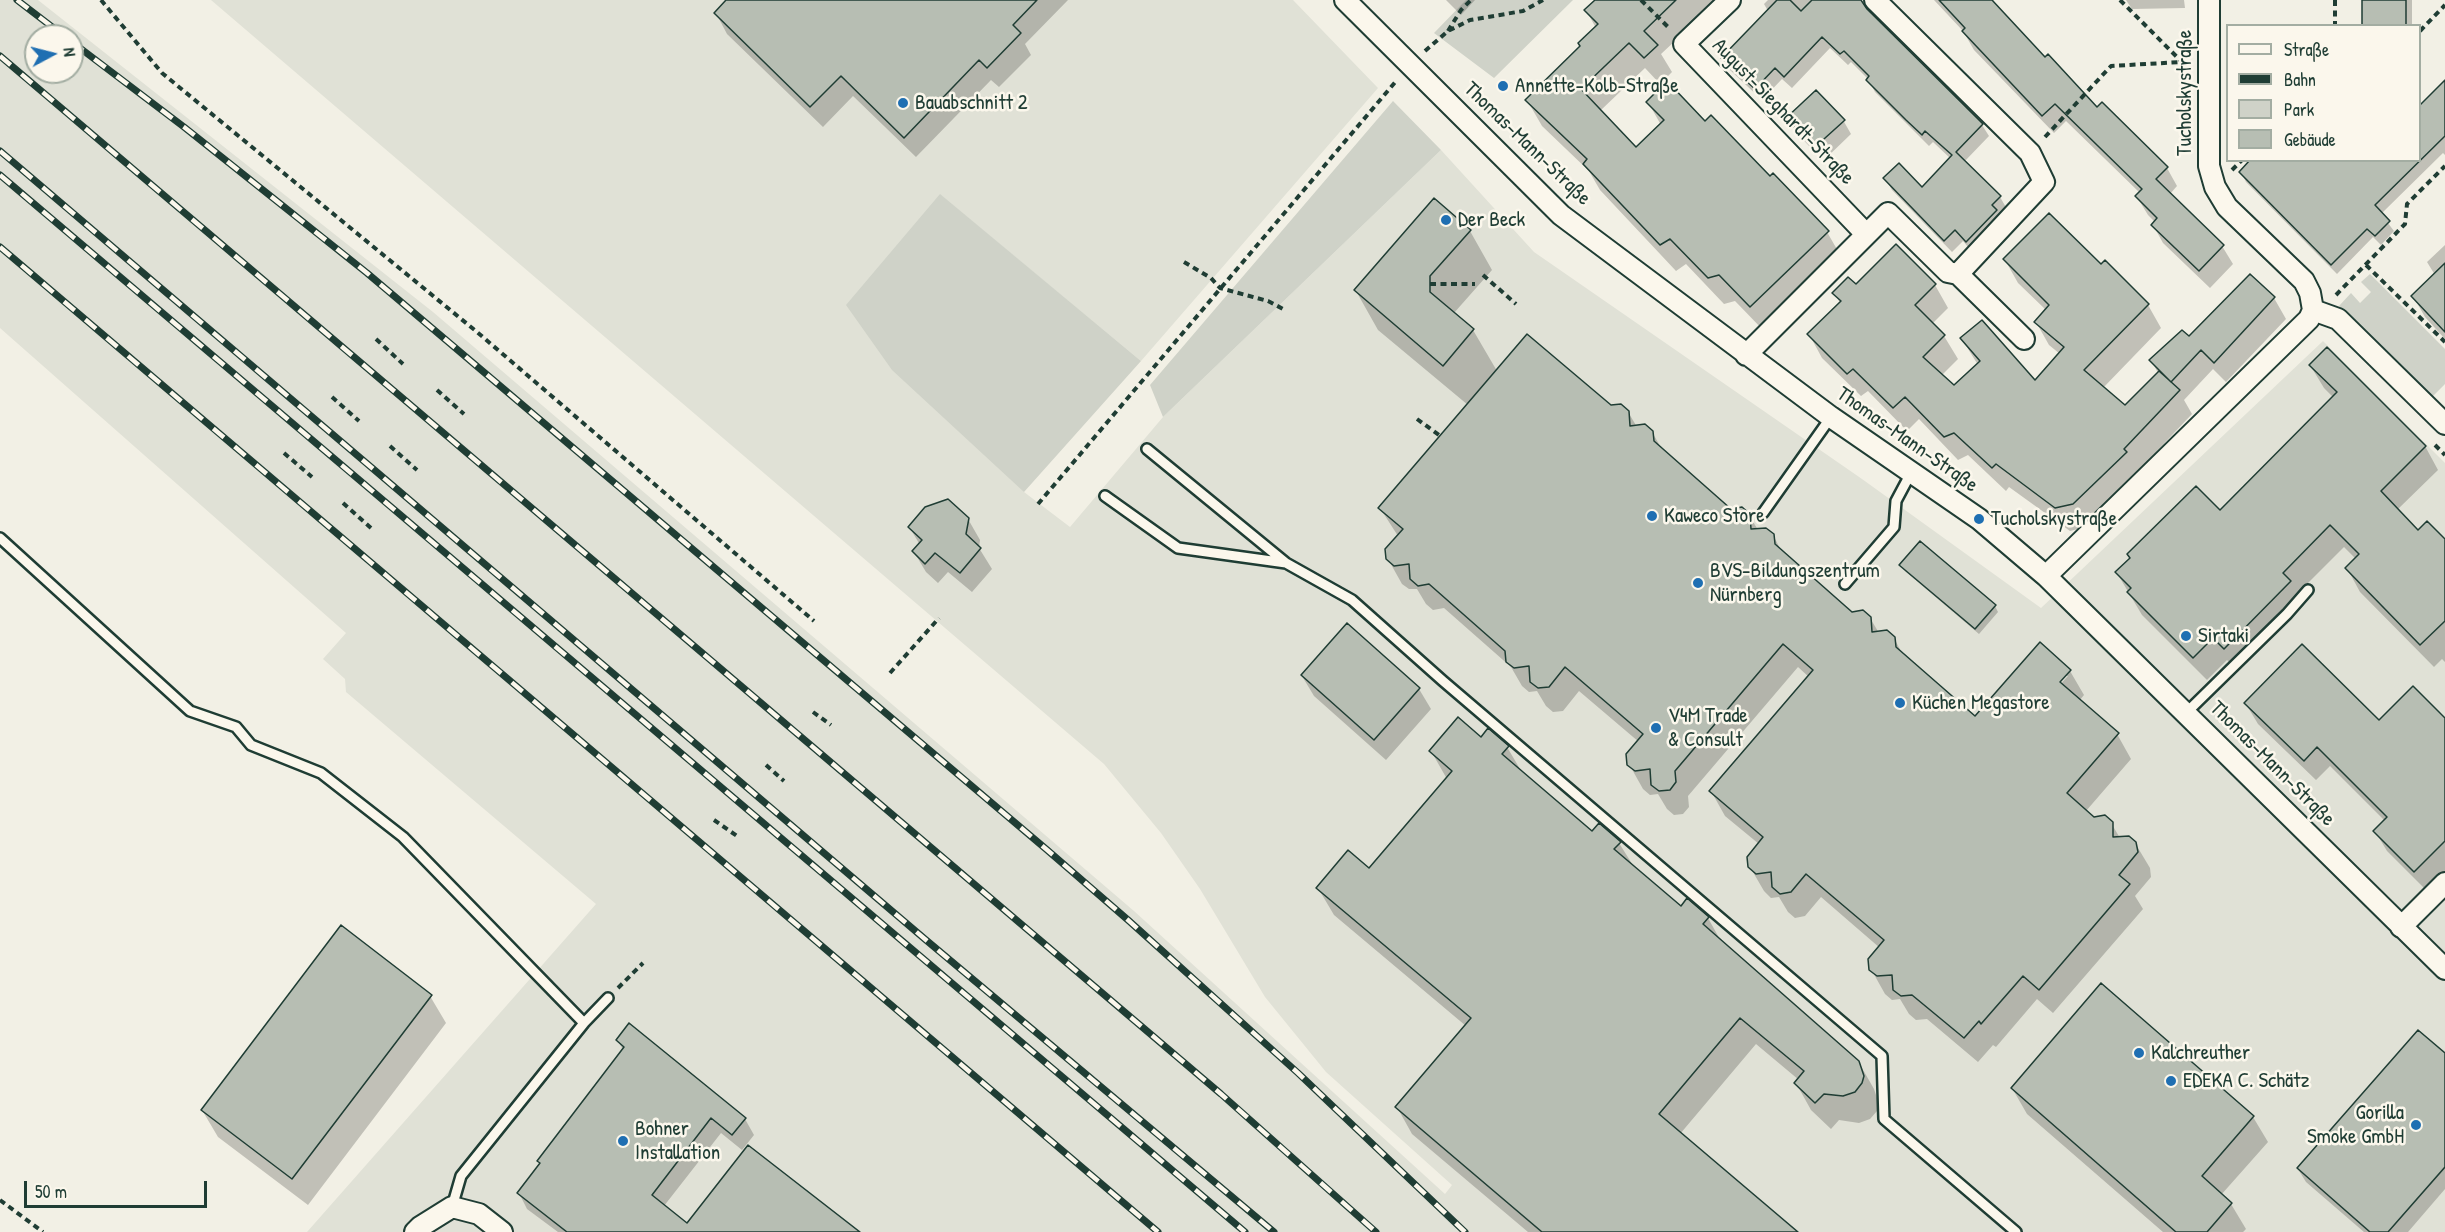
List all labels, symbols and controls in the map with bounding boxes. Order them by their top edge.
north arrow [24,24,84,84]
legend [2226,24,2421,162]
street label: Tucholskystraße [2172,30,2198,156]
street label: August-Sieghardt-Straße [1707,34,1859,190]
text: Straße [2284,37,2329,62]
text: N [58,46,81,58]
text: Bahn [2284,67,2316,92]
place label: Annette-Kolb-Straße [1515,73,1679,99]
street label: Thomas-Mann-Straße [1458,77,1596,211]
marker: Annette-Kolb-Straße [1496,79,1510,93]
place label: Bauabschnitt 2 [915,90,1028,116]
marker: Bauabschnitt 2 [896,96,910,110]
text: Park [2284,97,2314,122]
text: Gebäude [2284,127,2336,152]
place label: Der Beck [1458,207,1525,233]
marker: Der Beck [1439,213,1453,227]
street label: Thomas-Mann-Straße [1831,382,1983,498]
place label: Kaweco Store [1664,503,1765,529]
place label: Tucholskystraße [1991,506,2117,532]
marker: Kaweco Store [1645,509,1659,523]
marker: Tucholskystraße [1972,512,1986,526]
place label: BVS-Bildungszentrum Nürnberg [1710,558,1880,608]
marker: BVS-Bildungszentrum Nürnberg [1691,576,1705,590]
place label: Sirtaki [2198,623,2249,649]
marker: Sirtaki [2179,629,2193,643]
place label: Küchen Megastore [1912,690,2050,716]
marker: Küchen Megastore [1893,696,1907,710]
street label: Thomas-Mann-Straße [2204,696,2340,832]
place label: V4M Trade & Consult [1668,703,1748,753]
marker: V4M Trade & Consult [1649,721,1663,735]
place label: Kalchreuther [2151,1040,2250,1066]
marker: Kalchreuther [2132,1046,2146,1060]
place label: EDEKA C. Schätz [2183,1068,2309,1094]
marker: EDEKA C. Schätz [2164,1074,2178,1088]
place label: Gorilla Smoke GmbH [2307,1100,2404,1150]
place label: Bohner Installation [635,1116,720,1166]
marker: Gorilla Smoke GmbH [2409,1118,2423,1132]
marker: Bohner Installation [616,1134,630,1148]
scale bar [27,1169,210,1207]
text: 50 m [35,1179,67,1204]

